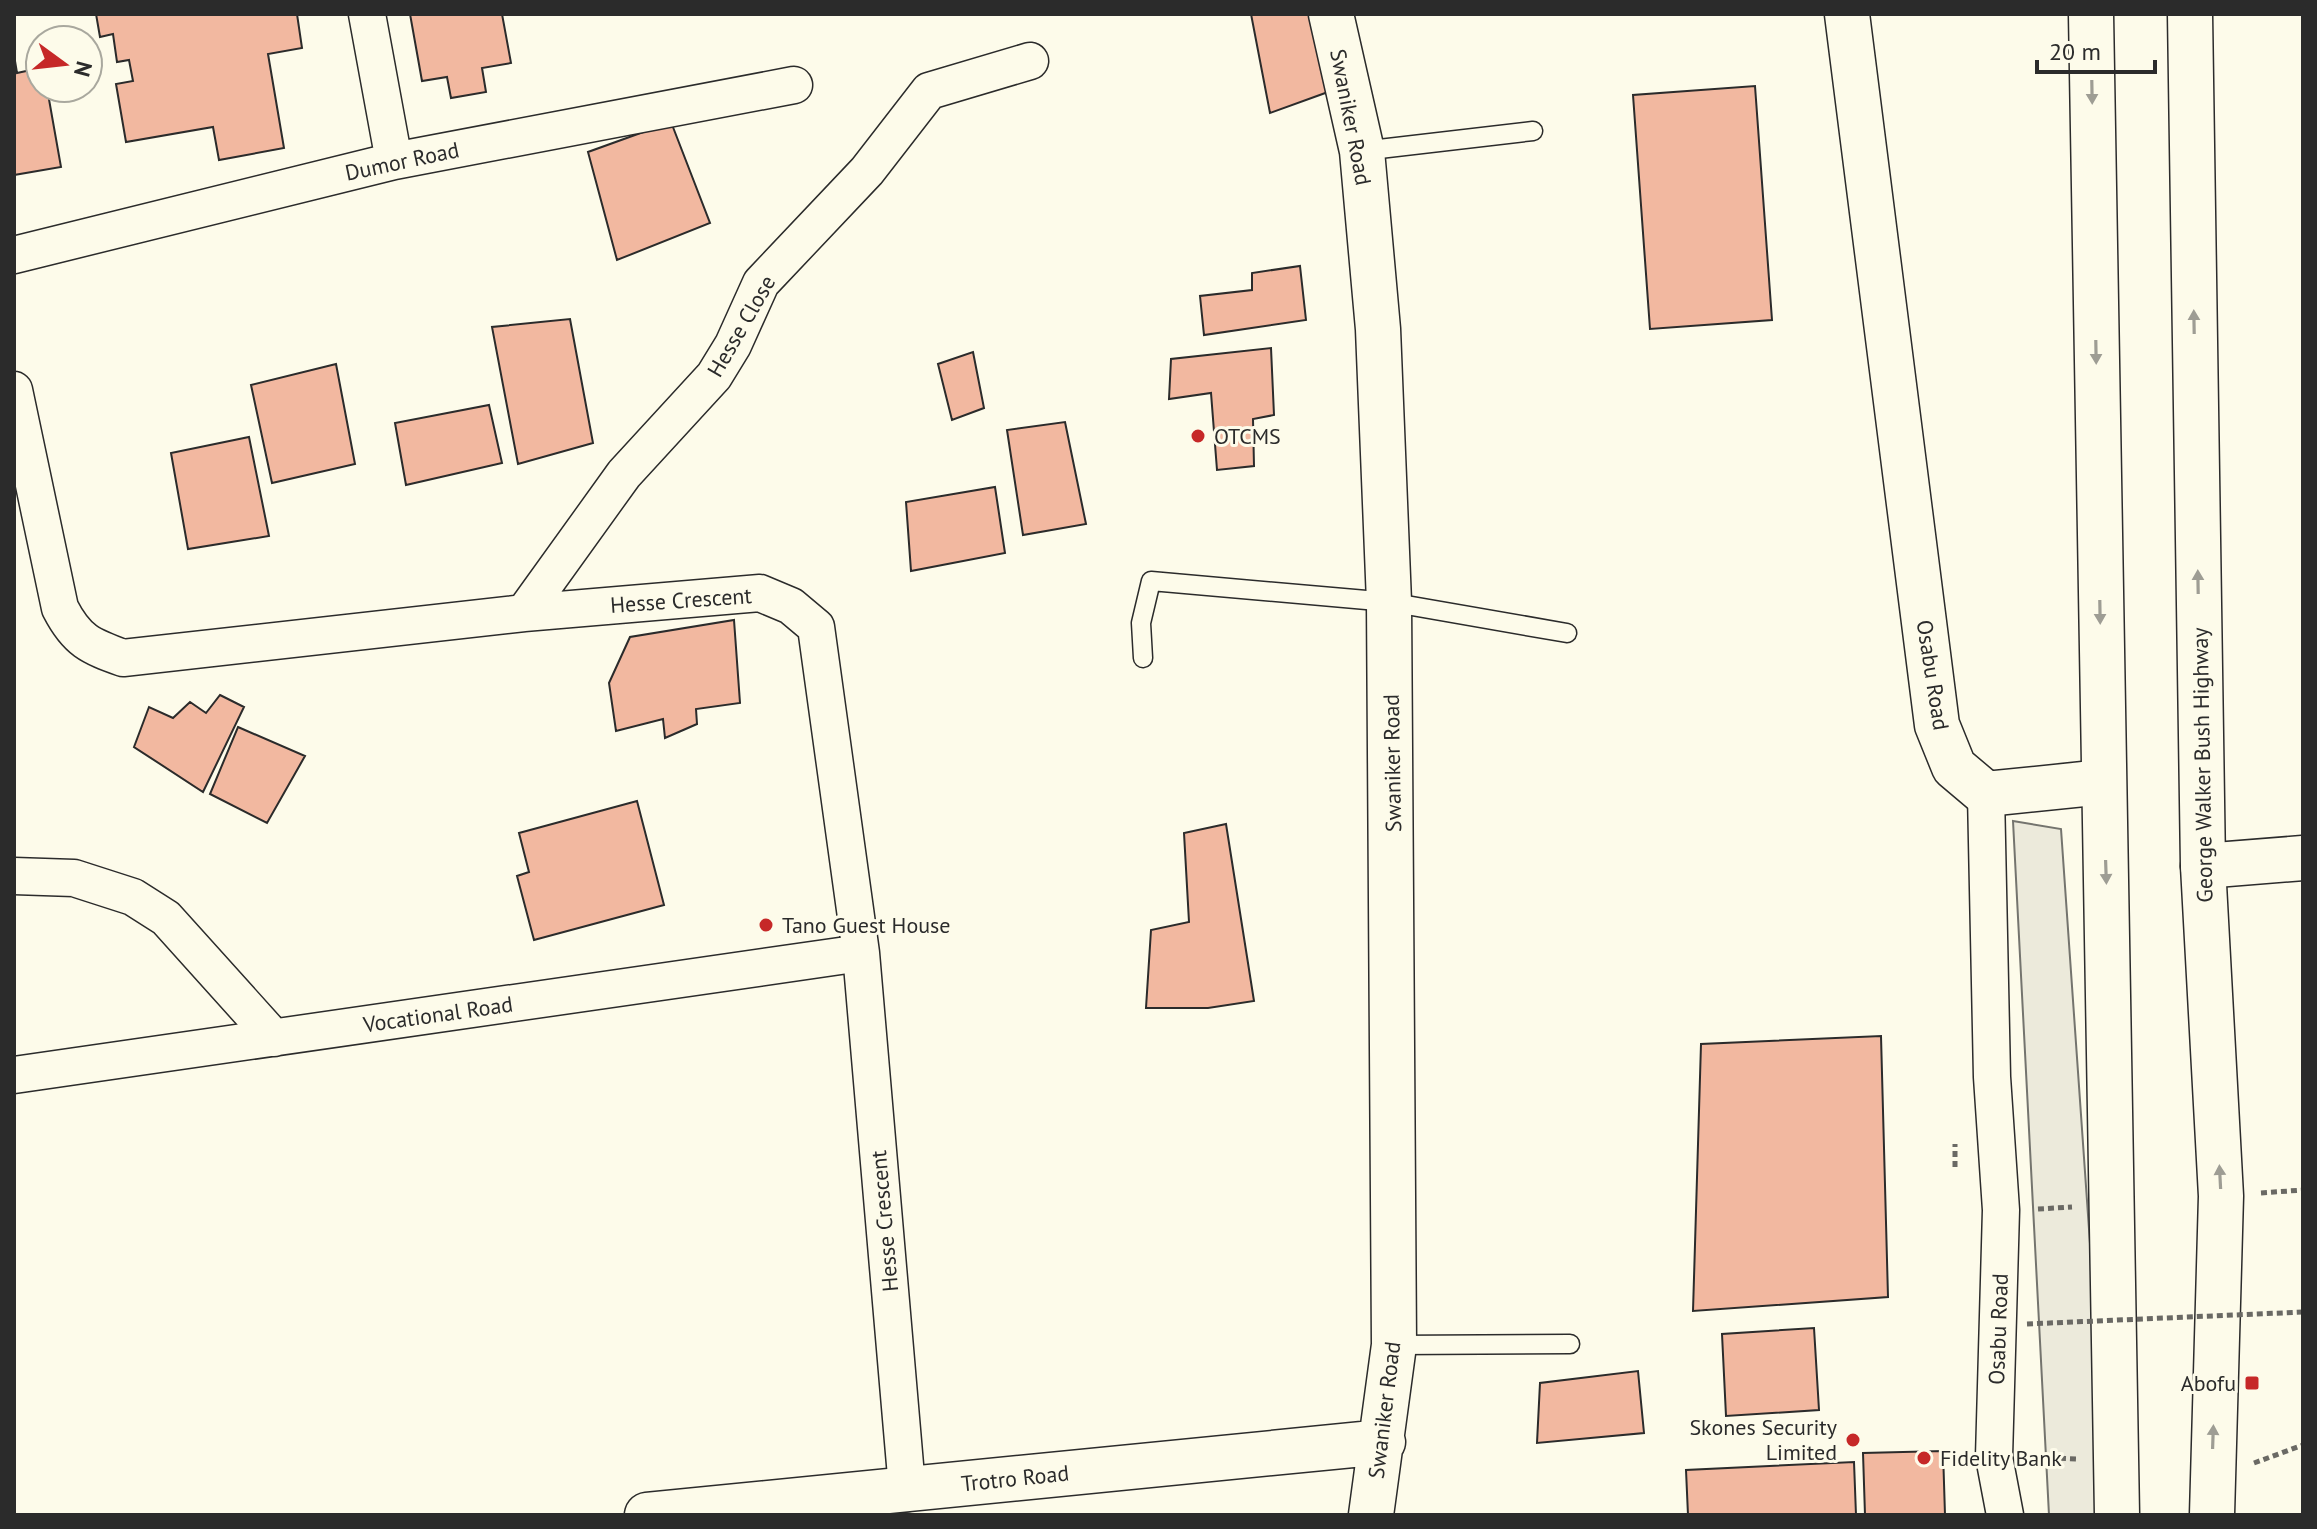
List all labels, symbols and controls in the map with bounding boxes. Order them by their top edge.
north arrow [24,24,104,104]
scale bar [2037,24,2155,74]
text: 20 m [2049,36,2101,67]
street label: Swaniker Road [1324,47,1378,187]
text: N [68,59,99,80]
one-way arrow [2086,80,2098,105]
street label: Dumor Road [342,135,462,187]
street label: Hesse Close [701,270,781,382]
one-way arrow [2188,309,2201,334]
one-way arrow [2090,340,2102,365]
place label: OTCMS [1214,422,1281,450]
marker: OTCMS [1189,427,1207,445]
one-way arrow [2192,569,2205,594]
street label: Hesse Crescent [609,581,753,619]
one-way arrow [2094,600,2106,625]
street label: Osabu Road [1910,618,1956,732]
street label: George Walker Bush Highway [2186,626,2218,903]
street label: Swaniker Road [1377,694,1407,832]
one-way arrow [2099,860,2112,885]
place label: Tano Guest House [782,911,950,939]
marker: Tano Guest House [757,916,775,934]
street label: Vocational Road [360,990,515,1038]
street label: Hesse Crescent [864,1149,904,1293]
one-way arrow [2213,1164,2226,1189]
street label: Osabu Road [1982,1273,2014,1385]
street label: Swaniker Road [1362,1340,1406,1480]
place label: Abofu [2181,1369,2236,1397]
marker: Abofu [2243,1374,2261,1392]
place label: Skones Security Limited [1689,1413,1838,1466]
one-way arrow [2207,1424,2220,1449]
marker: Skones Security Limited [1844,1431,1862,1449]
place label: Fidelity Bank [1940,1444,2062,1472]
marker: Fidelity Bank [1915,1449,1933,1467]
street label: Trotro Road [960,1458,1070,1498]

